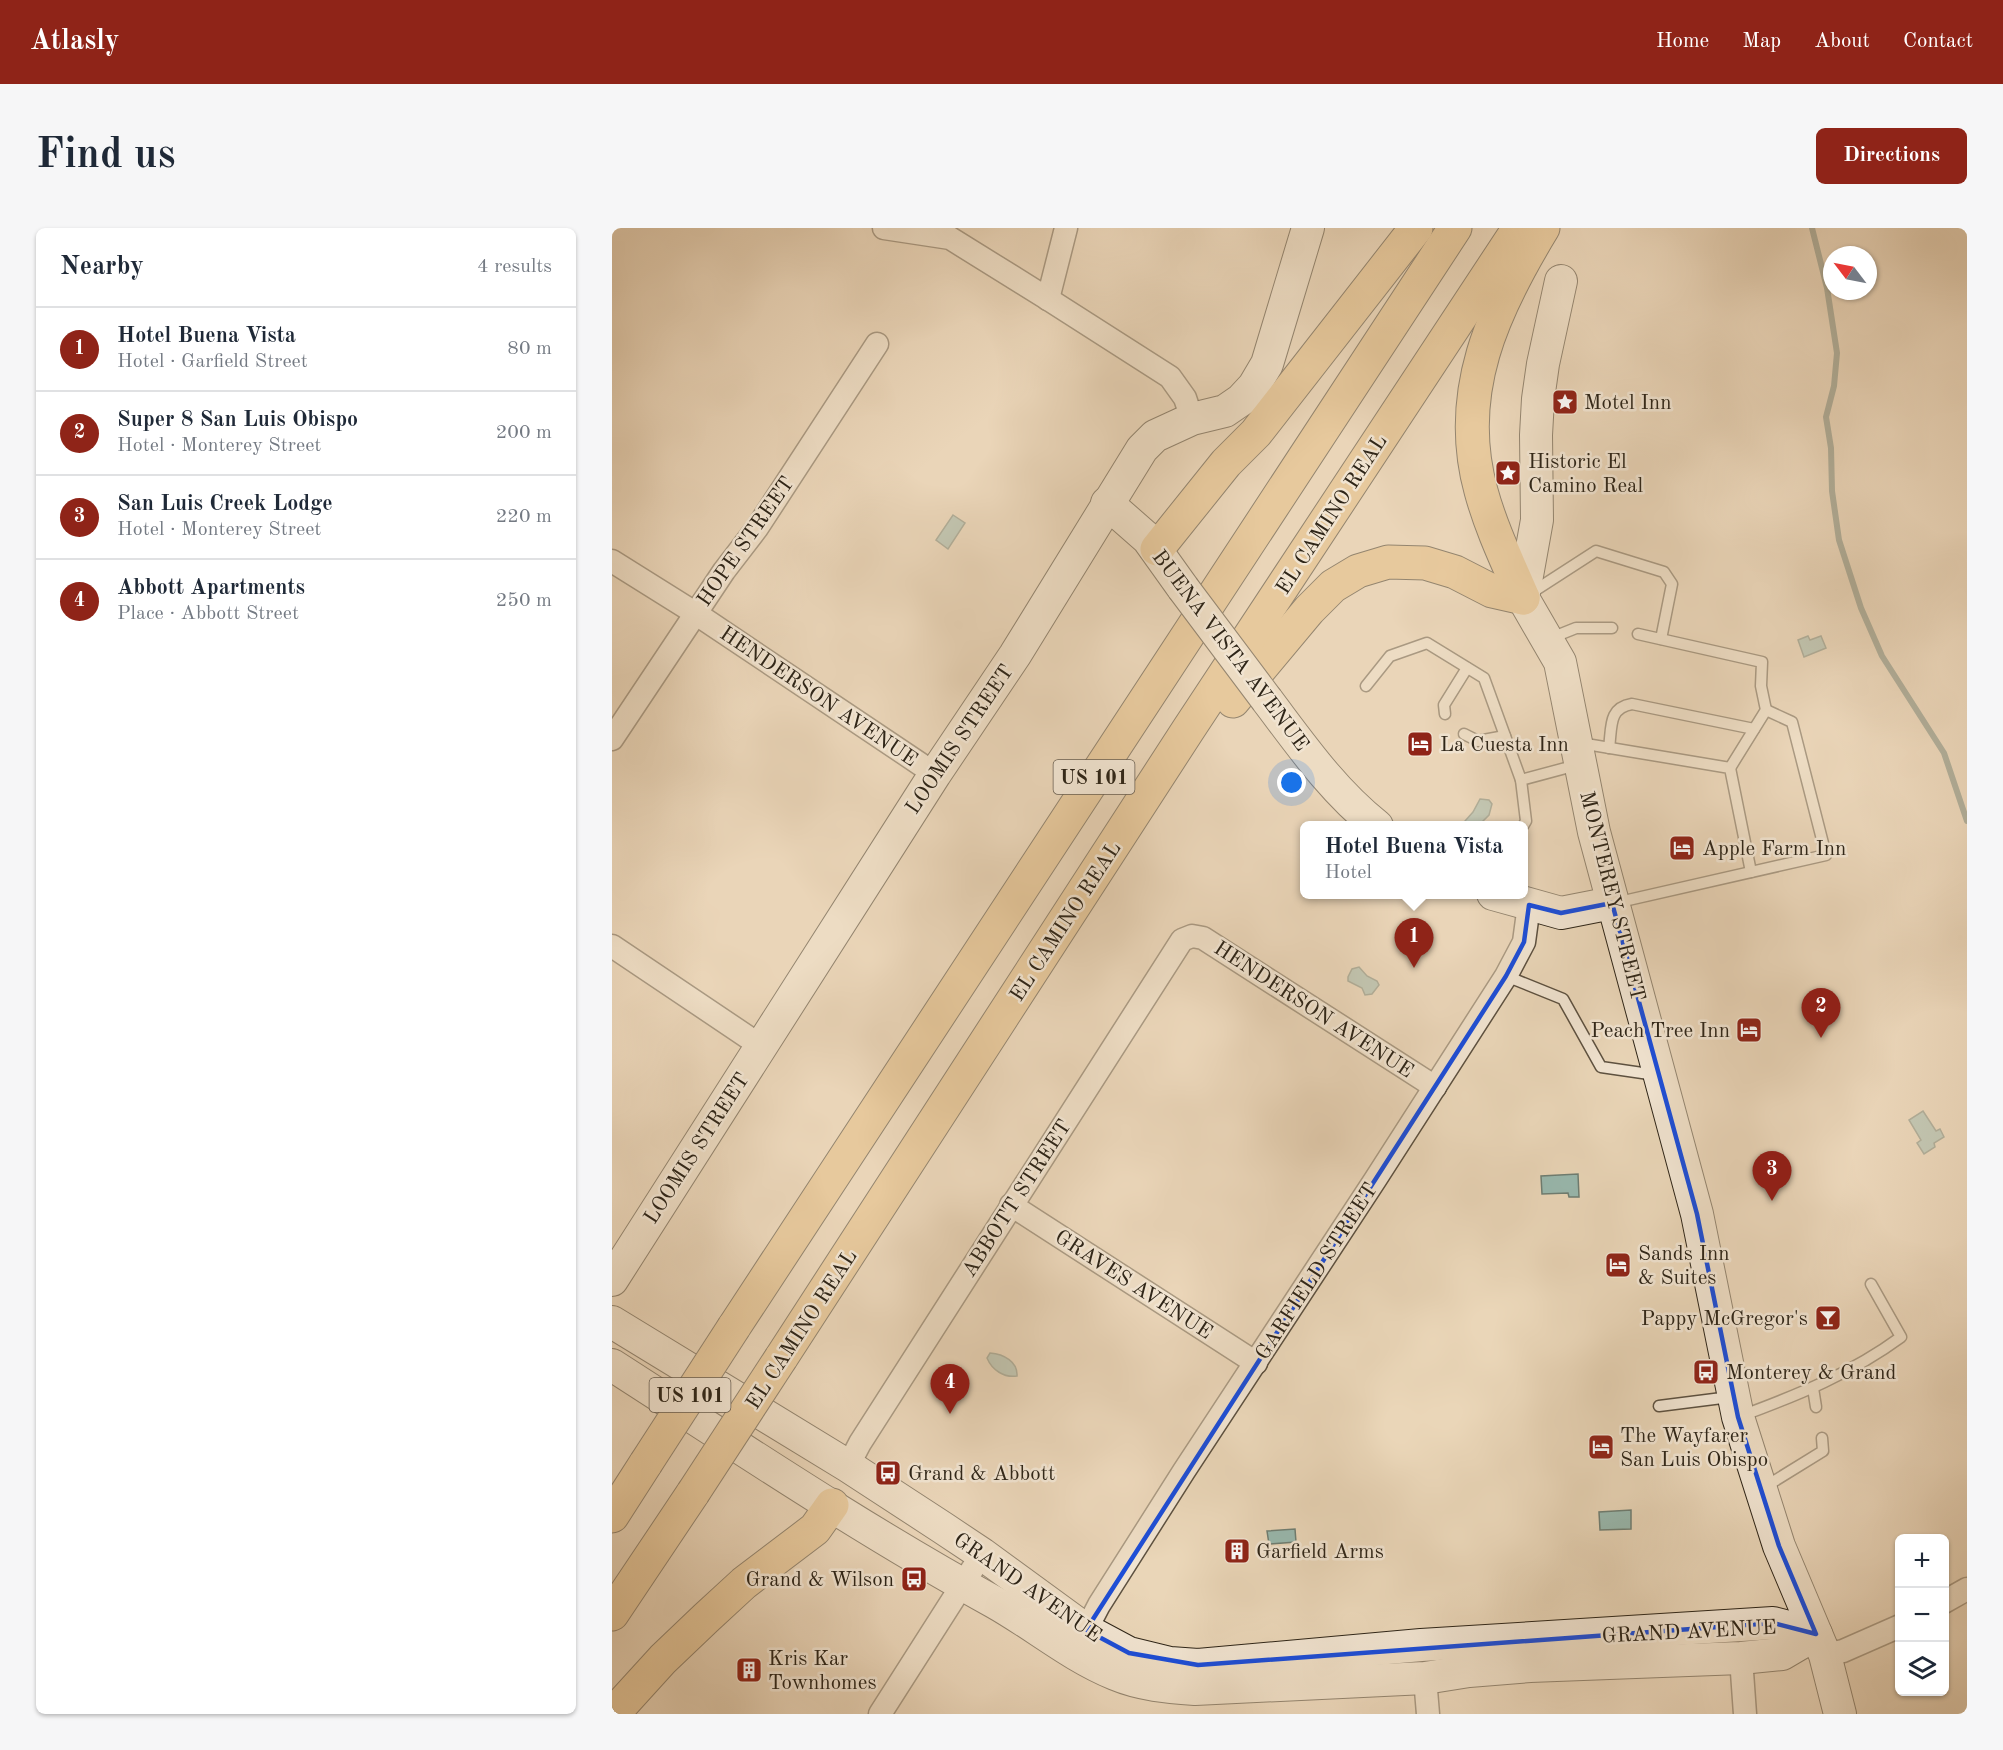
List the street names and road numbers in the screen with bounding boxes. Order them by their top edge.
street label: EL CAMINO REAL [1273,431,1392,598]
street label: HOPE STREET [694,473,799,611]
street label: BUENA VISTA AVENUE [1148,547,1312,755]
street label: HENDERSON AVENUE [716,623,921,771]
street label: LOOMIS STREET [903,661,1018,818]
road number: US 101 [1054,760,1134,794]
street label: MONTEREY STREET [1575,789,1648,1004]
street label: EL CAMINO REAL [1007,838,1126,1005]
street label: HENDERSON AVENUE [1210,938,1417,1083]
street label: LOOMIS STREET [641,1070,754,1228]
street label: ABBOTT STREET [959,1117,1076,1281]
street label: GARFIELD STREET [1252,1180,1382,1364]
street label: GRAVES AVENUE [1051,1227,1216,1344]
street label: EL CAMINO REAL [743,1246,862,1413]
road number: US 101 [650,1378,730,1412]
street label: GRAND AVENUE [949,1529,1105,1647]
street label: GRAND AVENUE [1601,1617,1777,1648]

